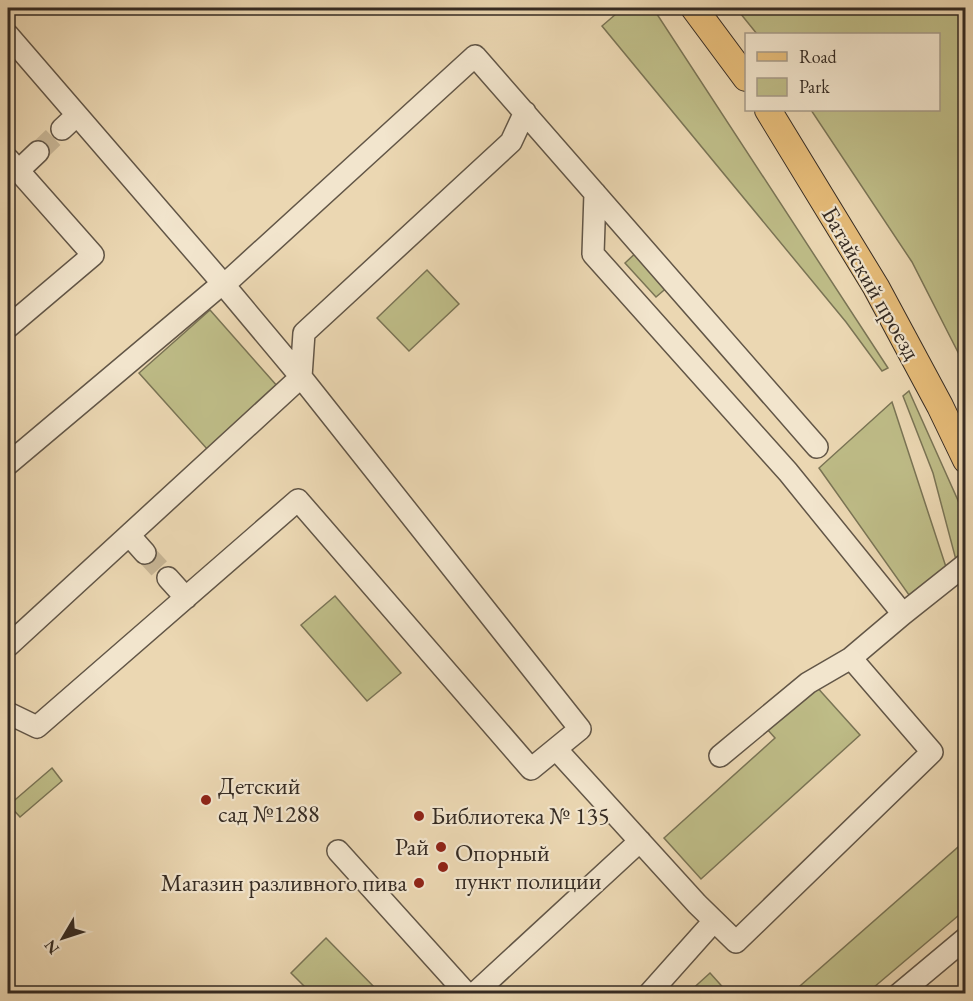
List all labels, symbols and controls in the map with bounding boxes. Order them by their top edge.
legend [745,33,940,111]
text: Road [799,45,838,68]
text: Park [799,75,830,98]
street label: Батайский проезд [815,200,928,365]
place label: Детский сад №1288 [218,770,320,829]
marker: Детский сад №1288 [199,793,213,807]
place label: Библиотека № 135 [431,800,609,831]
marker: Библиотека № 135 [412,809,426,823]
place label: Рай [395,831,429,862]
place label: Опорный пункт полиции [455,837,602,896]
marker: Рай [434,840,448,854]
marker: Опорный пункт полиции [436,860,450,874]
place label: Магазин разливного пива [161,867,407,898]
marker: Магазин разливного пива [412,876,426,890]
north arrow [33,908,93,968]
text: N [39,935,64,959]

